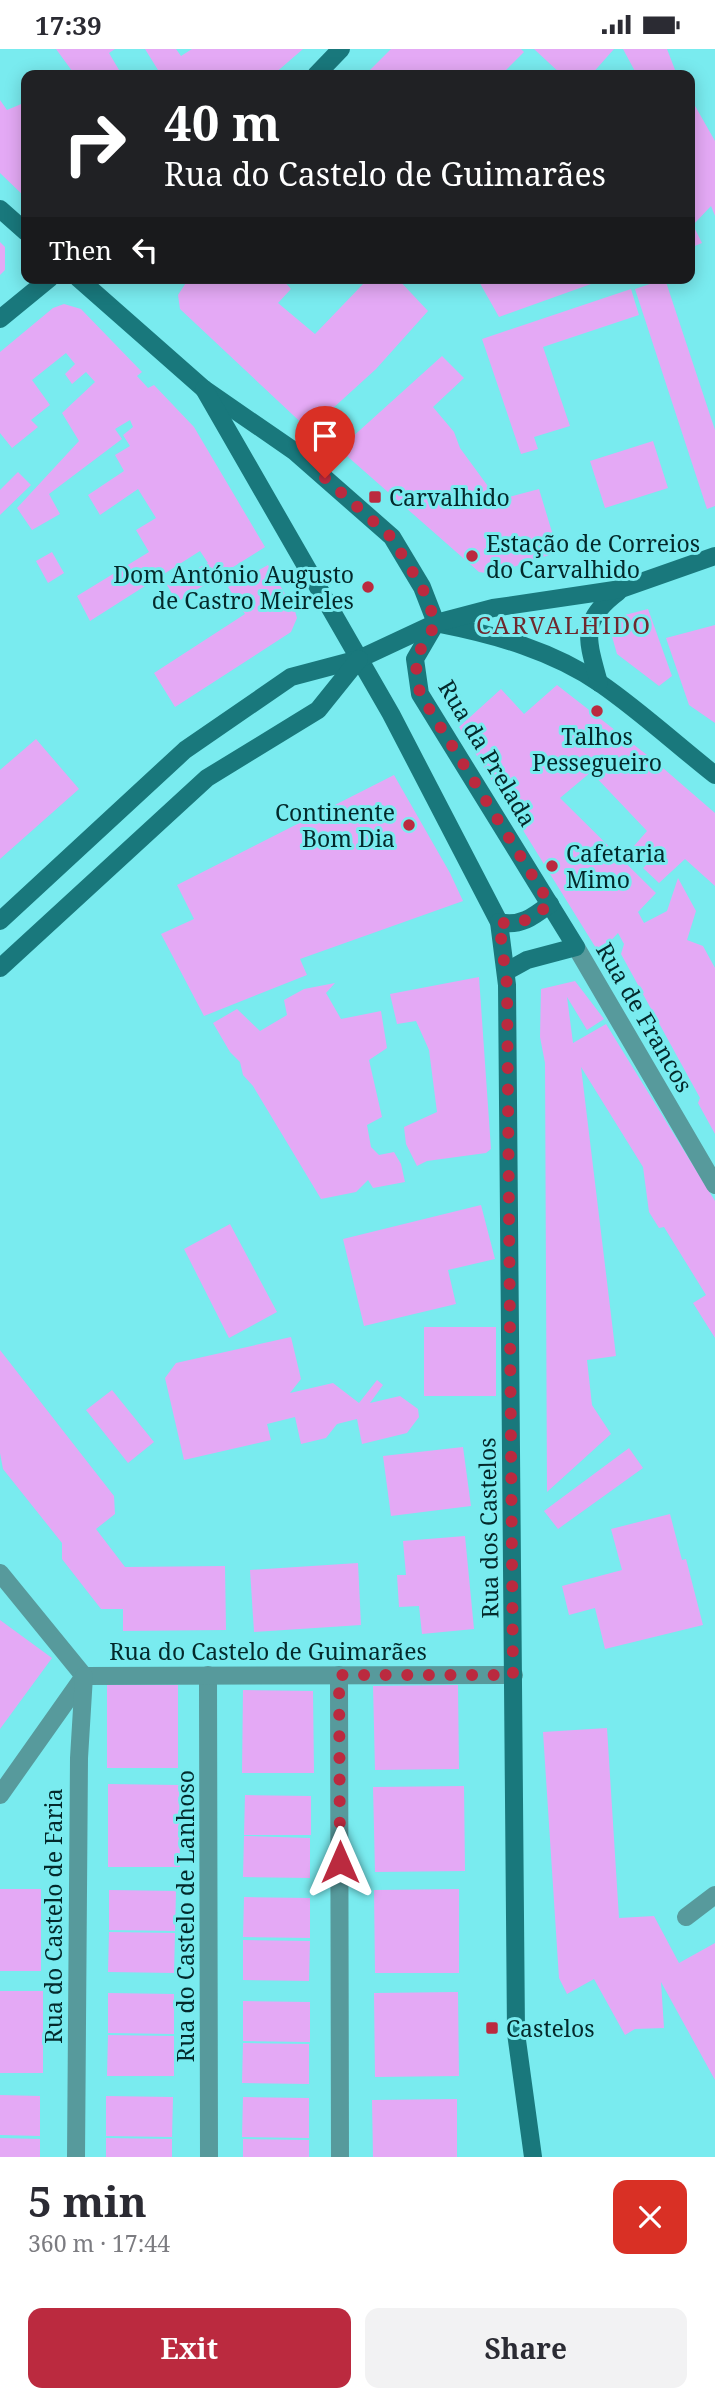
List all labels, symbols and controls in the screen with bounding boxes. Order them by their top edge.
text: 17:39 [35,7,102,43]
text: 40 m [164,89,280,155]
icon: right [49,98,140,189]
text: Rua do Castelo de Guimarães [164,152,606,195]
icon: left [126,231,164,269]
text: Then [49,232,112,268]
pin [295,406,355,478]
icon: arrive [306,417,344,455]
place label: Carvalhido [389,481,510,513]
marker: Carvalhido [367,489,383,505]
place label: Estação de Correios do Carvalhido [486,527,700,585]
marker: Estação de Correios do Carvalhido [464,548,480,564]
place label: Dom António Augusto de Castro Meireles [113,558,354,616]
marker: Dom António Augusto de Castro Meireles [360,579,376,595]
district label: CARVALHIDO [476,608,652,641]
street label: Rua da Prelada [432,674,544,832]
marker: Talhos Pessegueiro [589,703,605,719]
place label: Talhos Pessegueiro [532,720,662,778]
place label: Continente Bom Dia [275,796,395,854]
marker: Continente Bom Dia [401,817,417,833]
place label: Cafetaria Mimo [566,837,666,895]
marker: Cafetaria Mimo [544,858,560,874]
street label: Rua de Francos [589,936,701,1098]
street label: Rua dos Castelos [470,1437,506,1619]
street label: Rua do Castelo de Guimarães [109,1635,427,1667]
street label: Rua do Castelo de Lanhoso [169,1770,201,2062]
street label: Rua do Castelo de Faria [37,1788,69,2044]
position arrow [303,1825,377,1899]
place label: Castelos [506,2012,595,2044]
marker: Castelos [484,2020,500,2036]
text: 5 min [28,2172,147,2229]
button: close [613,2180,687,2254]
text: 360 m · 17:44 [28,2227,170,2259]
button: Exit [28,2308,351,2388]
button: Share [365,2308,687,2388]

